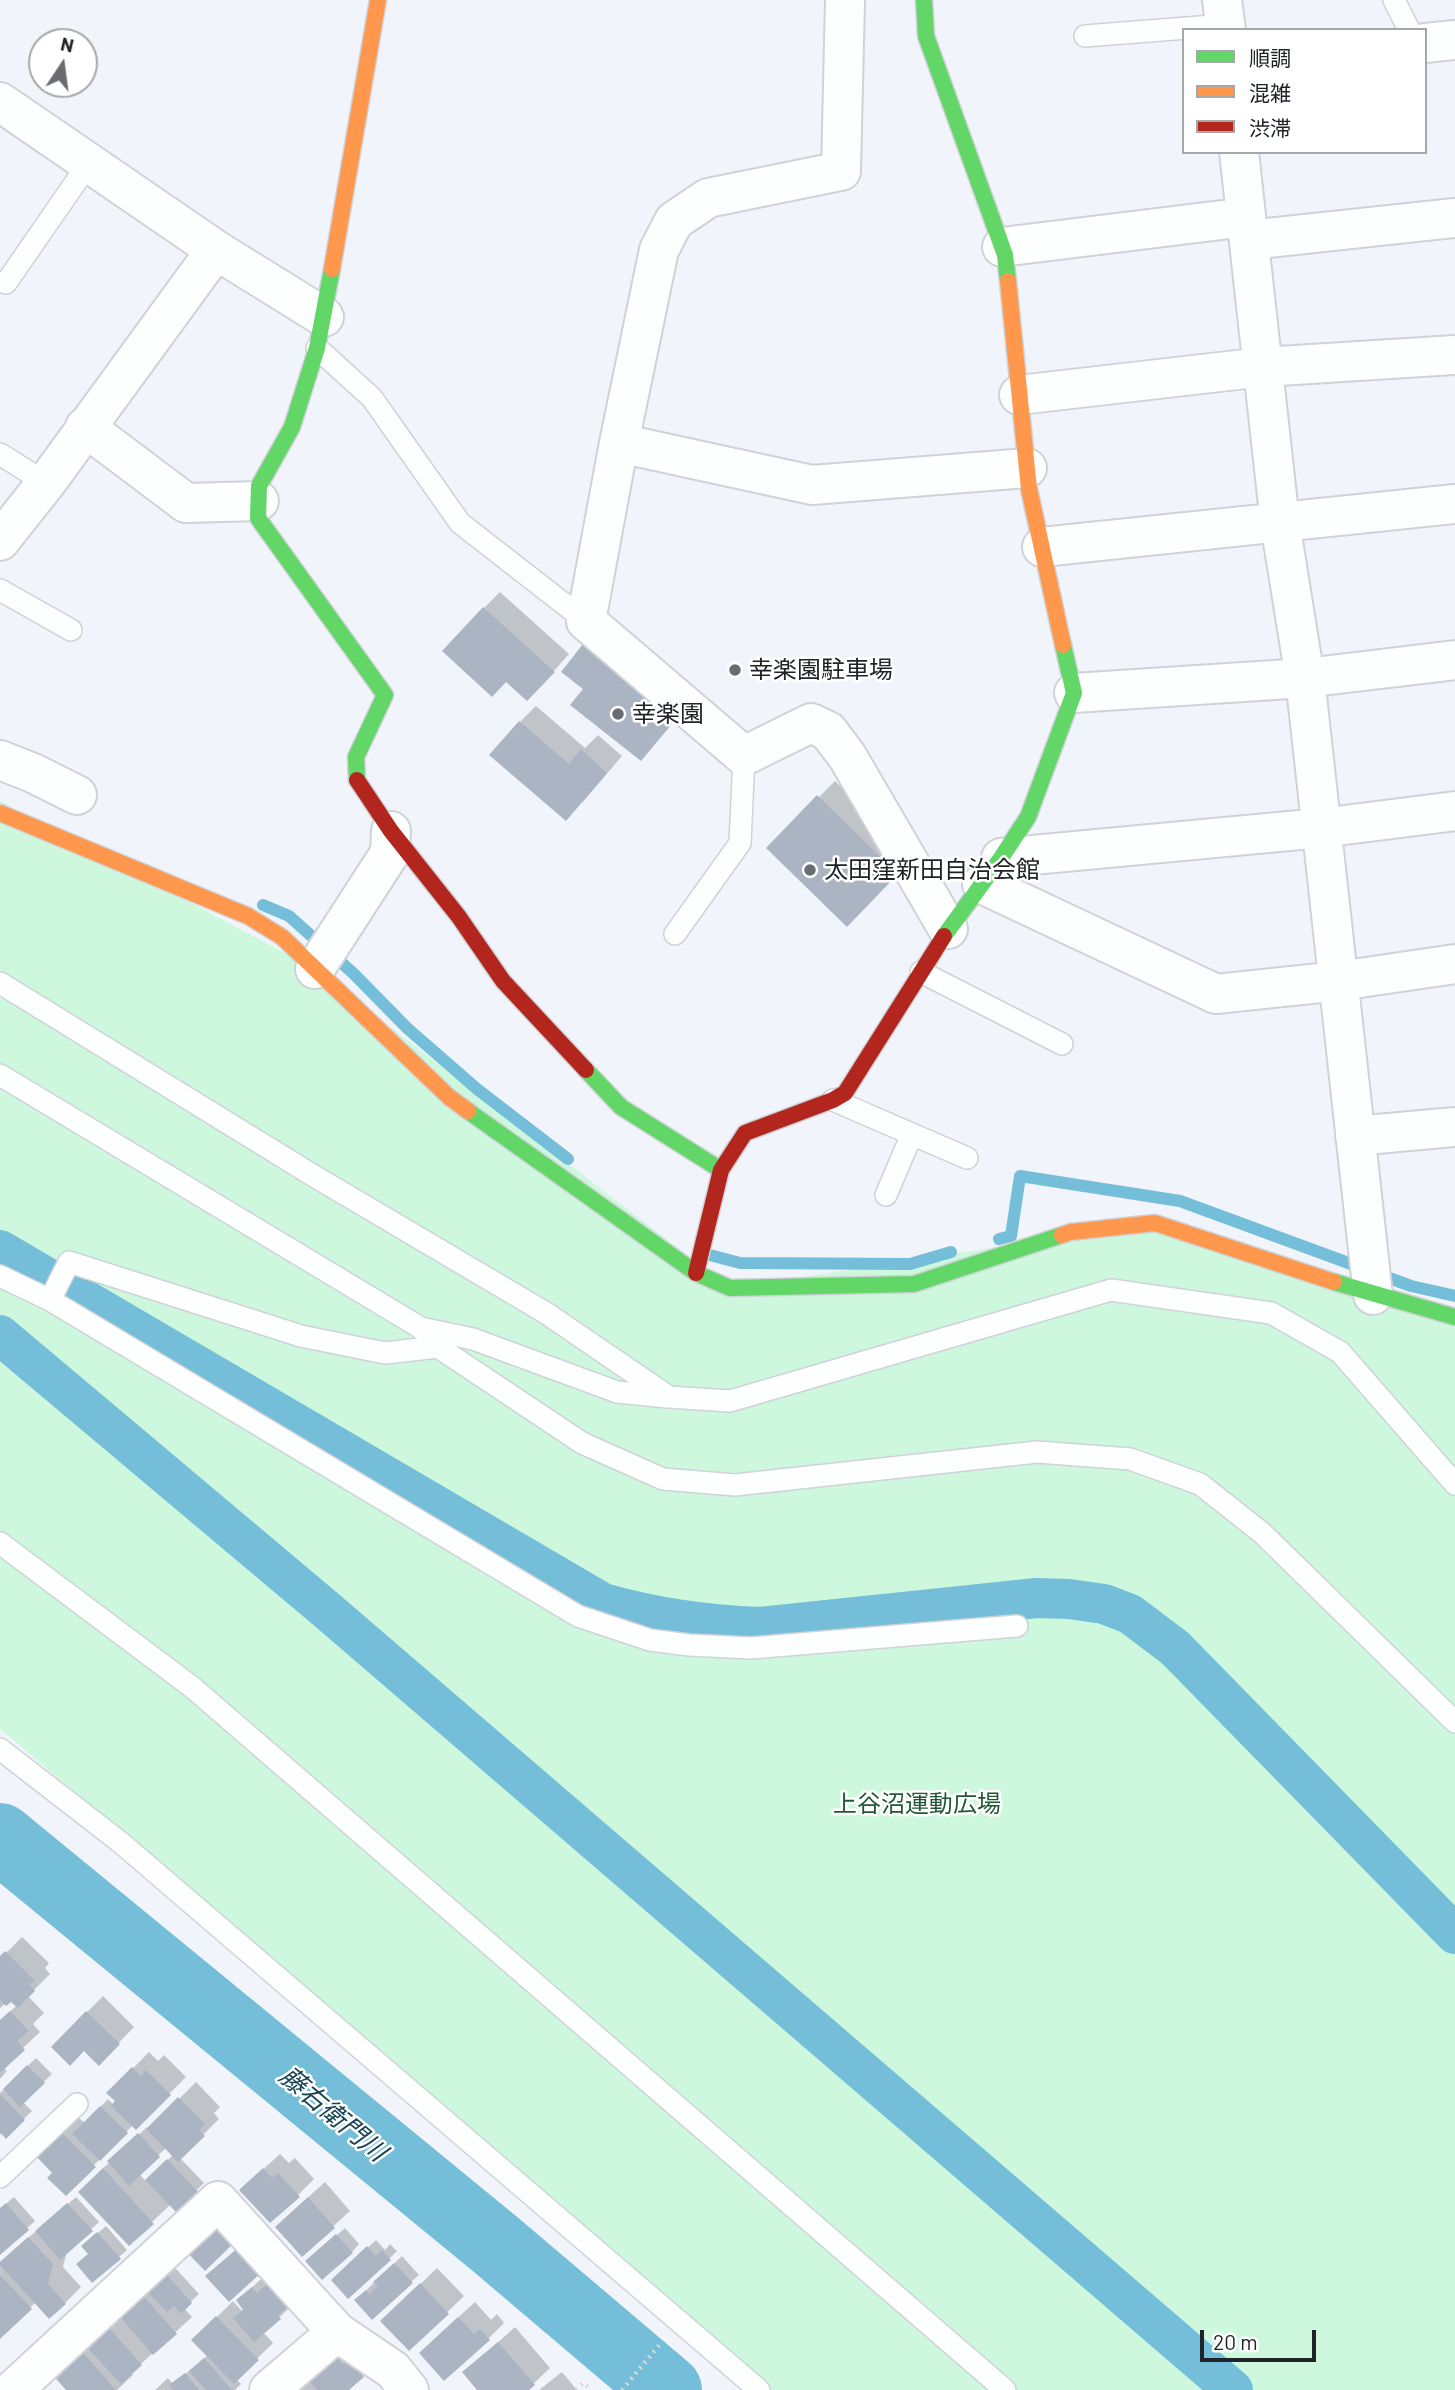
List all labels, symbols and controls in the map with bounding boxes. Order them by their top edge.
north arrow [28,28,98,98]
legend [1182,28,1427,154]
text: N [59,31,76,57]
text: 順調 [1249,45,1291,70]
text: 混雑 [1249,80,1291,105]
text: 渋滞 [1249,115,1291,140]
place label: 幸楽園駐車場 [749,656,893,684]
marker: 幸楽園駐車場 [727,662,743,678]
place label: 幸楽園 [632,700,704,728]
marker: 幸楽園 [610,706,626,722]
place label: 太田窪新田自治会館 [824,856,1040,884]
marker: 太田窪新田自治会館 [802,862,818,878]
park label: 上谷沼運動広場 [833,1790,1001,1818]
water label: 藤右衛門川 [273,2060,393,2168]
scale bar [1203,2316,1318,2360]
text: 20 m [1213,2329,1258,2354]

